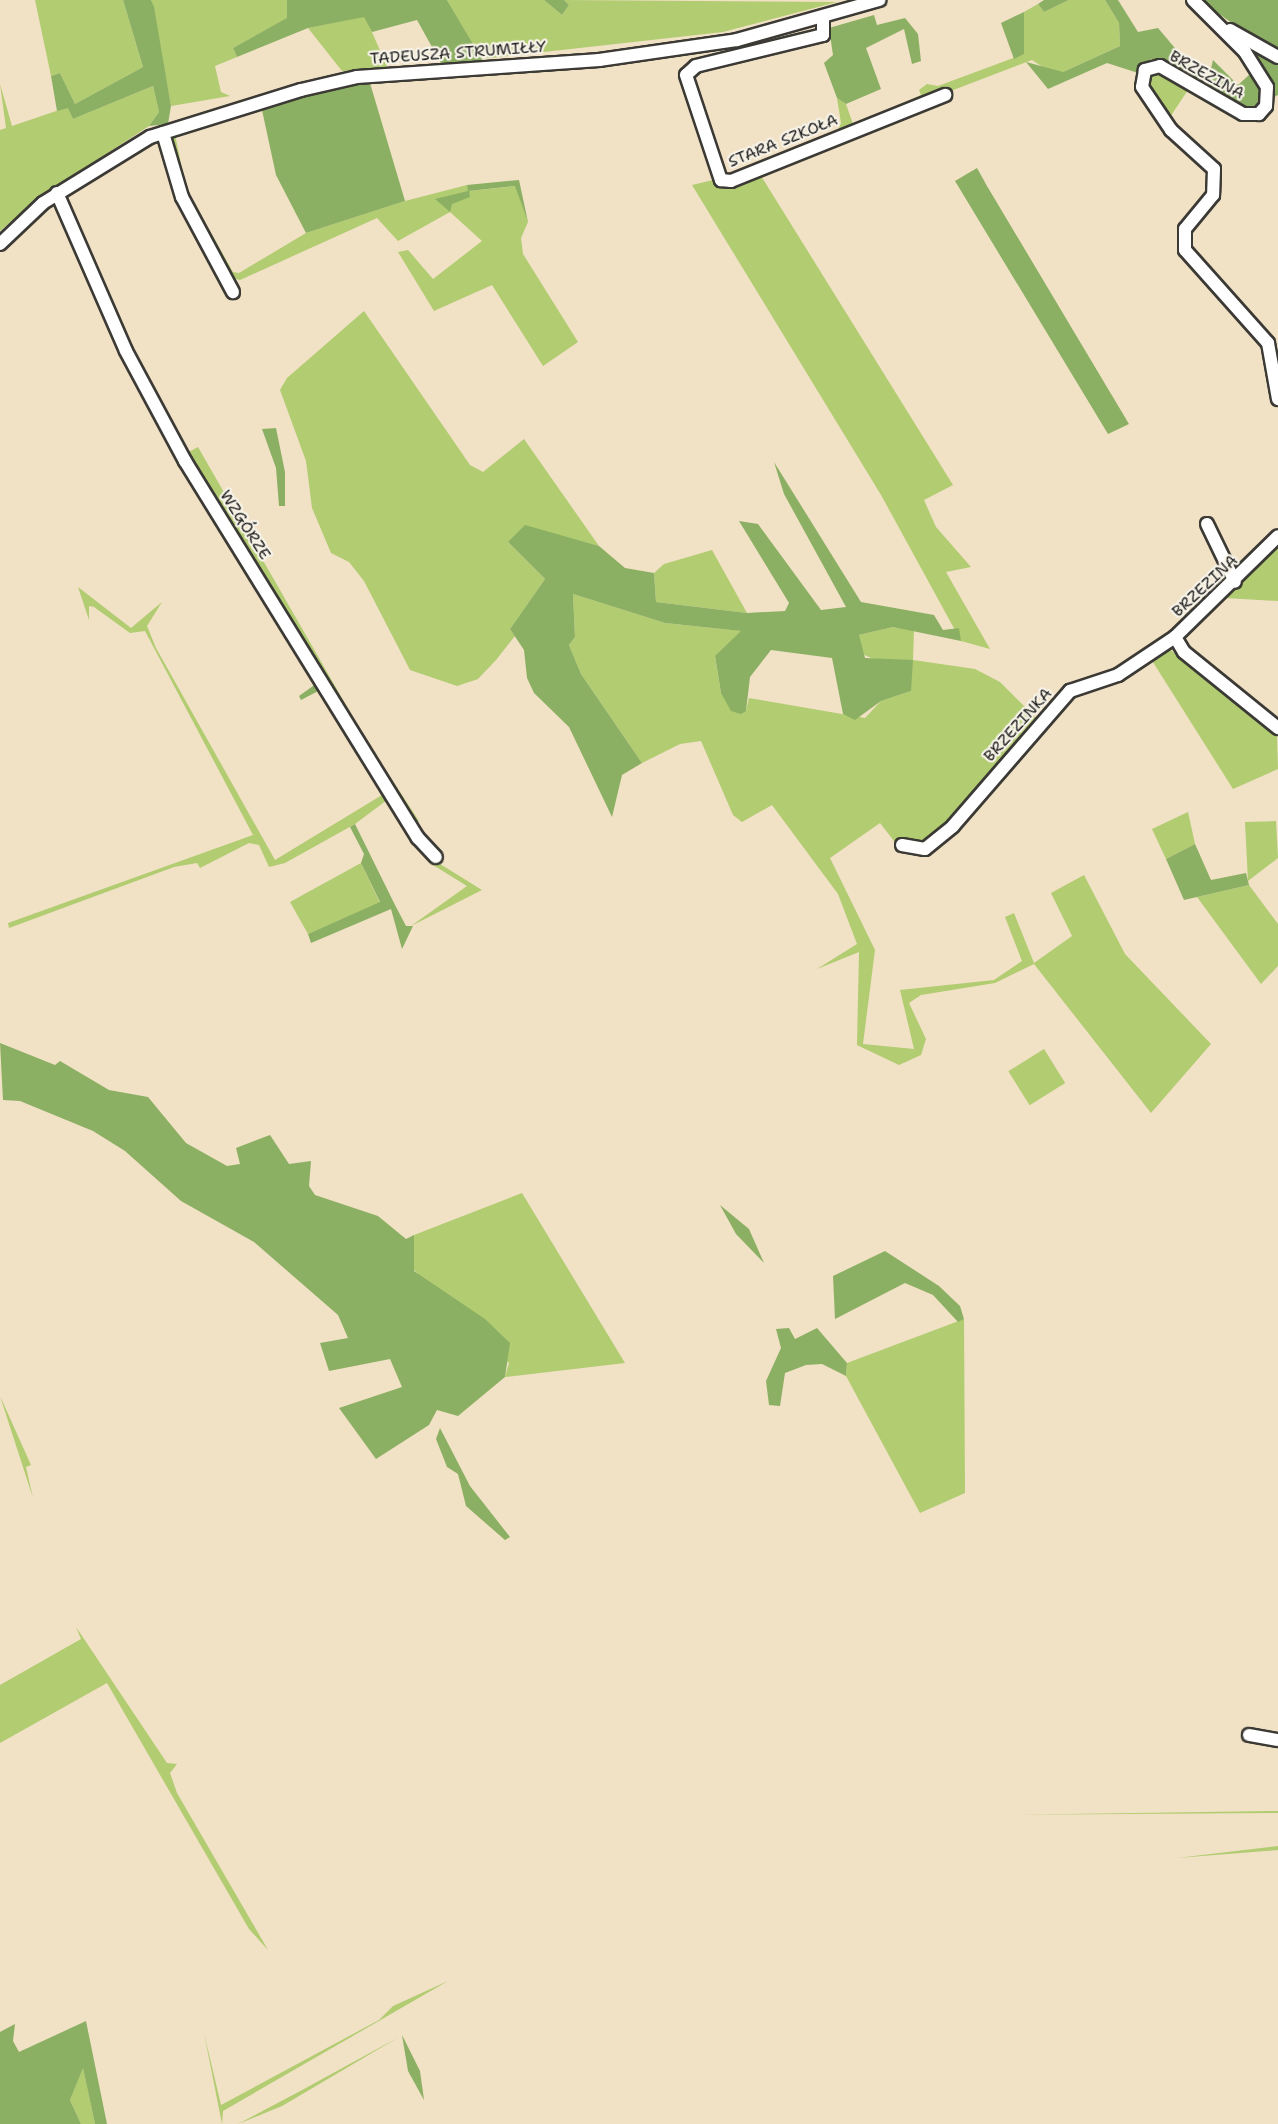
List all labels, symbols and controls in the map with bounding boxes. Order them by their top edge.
street label: TADEUSZA STRUMIŁŁY [369,37,547,69]
street label: BRZEZINA [1166,47,1248,103]
street label: STARA SZKOŁA [725,110,841,172]
street label: WZGÓRZE [215,487,275,563]
street label: BRZEZINA [1168,551,1242,621]
street label: BRZEZINKA [980,684,1056,766]

